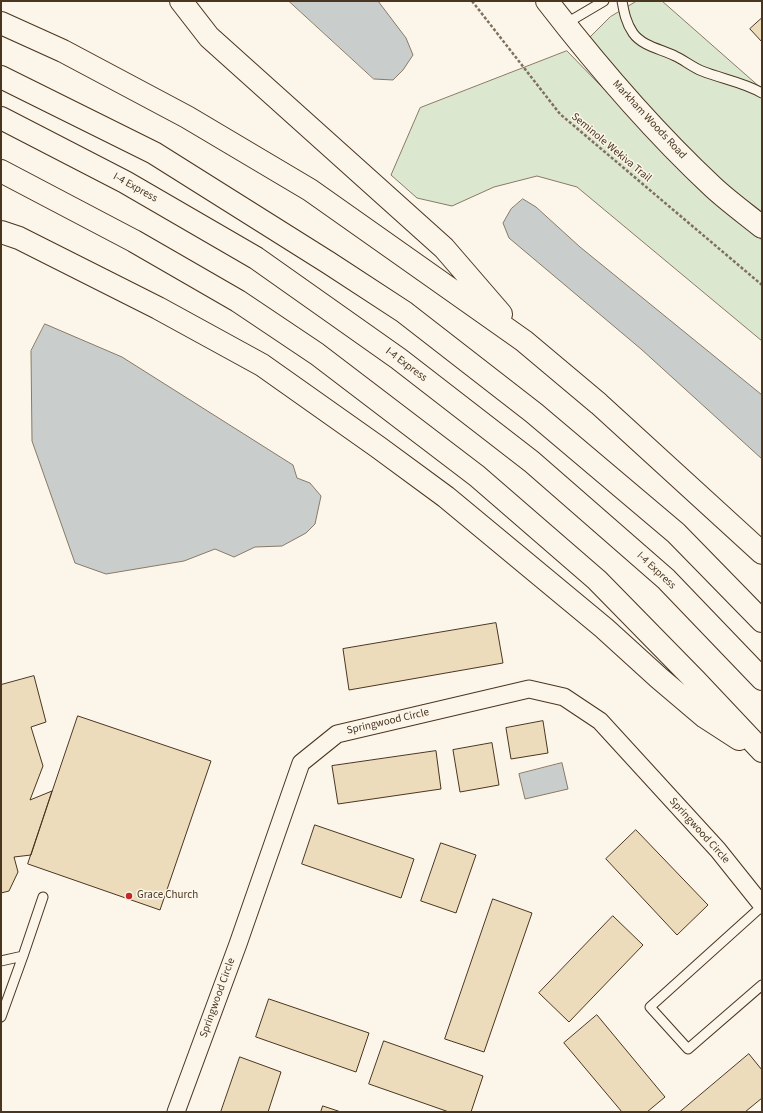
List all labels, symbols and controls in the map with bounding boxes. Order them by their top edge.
street label: Markham Woods Road [609,78,689,162]
street label: Seminole Wekiva Trail [568,111,654,185]
street label: I-4 Express [110,170,160,206]
street label: I-4 Express [383,345,429,385]
street label: I-4 Express [634,550,678,592]
street label: Springwood Circle [346,706,430,738]
street label: Springwood Circle [666,795,732,867]
place label: Grace Church [137,889,198,903]
marker: Grace Church [124,891,134,901]
street label: Springwood Circle [197,956,239,1040]

